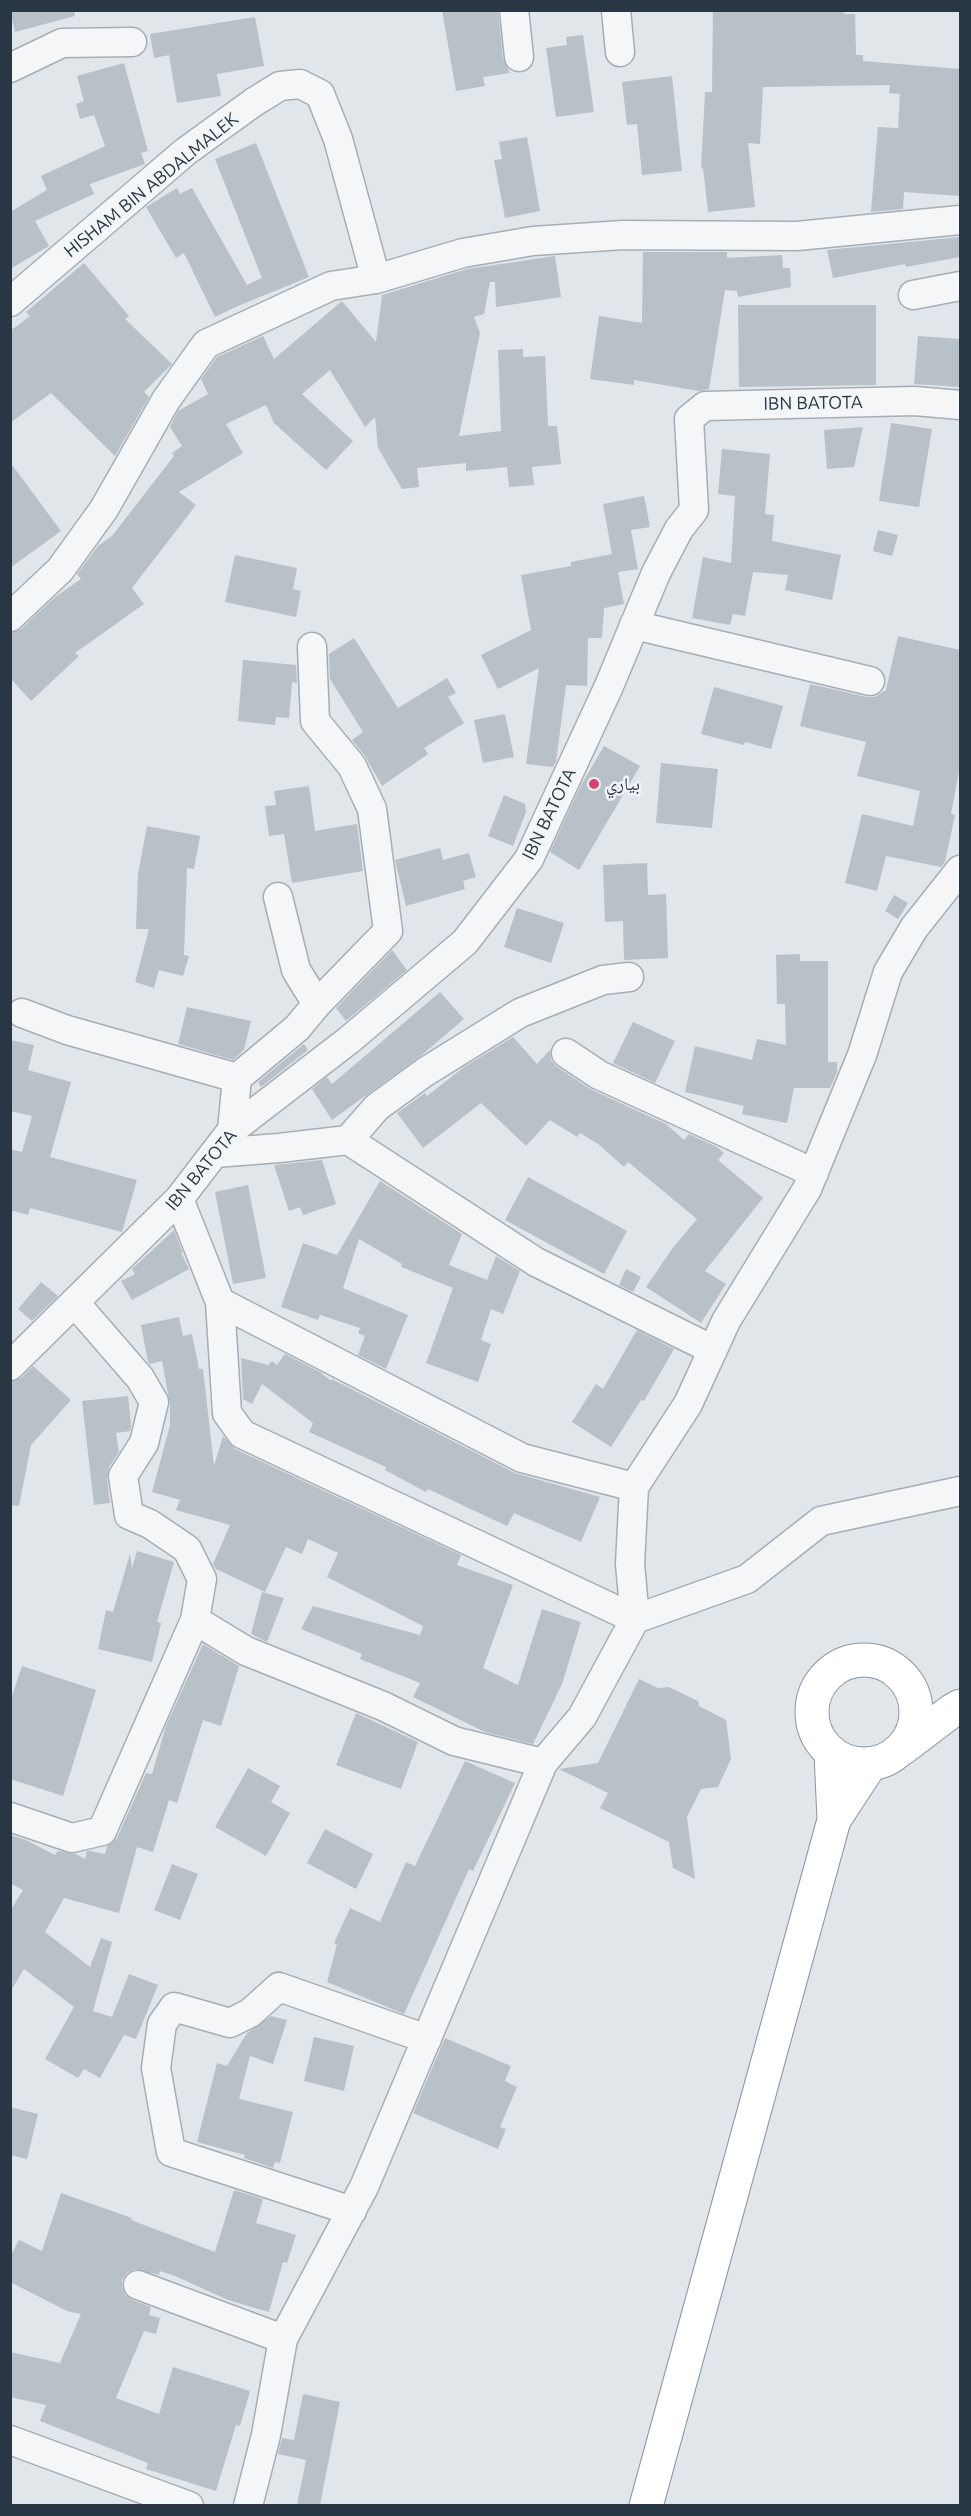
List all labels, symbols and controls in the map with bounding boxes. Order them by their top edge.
street label: HISHAM BIN ABDALMALEK [60,108,242,262]
street label: IBN BATOTA [763,391,863,415]
street label: IBN BATOTA [518,765,580,863]
place label: بياري [606,773,640,795]
marker: بياري [587,777,601,791]
street label: IBN BATOTA [161,1125,241,1215]

